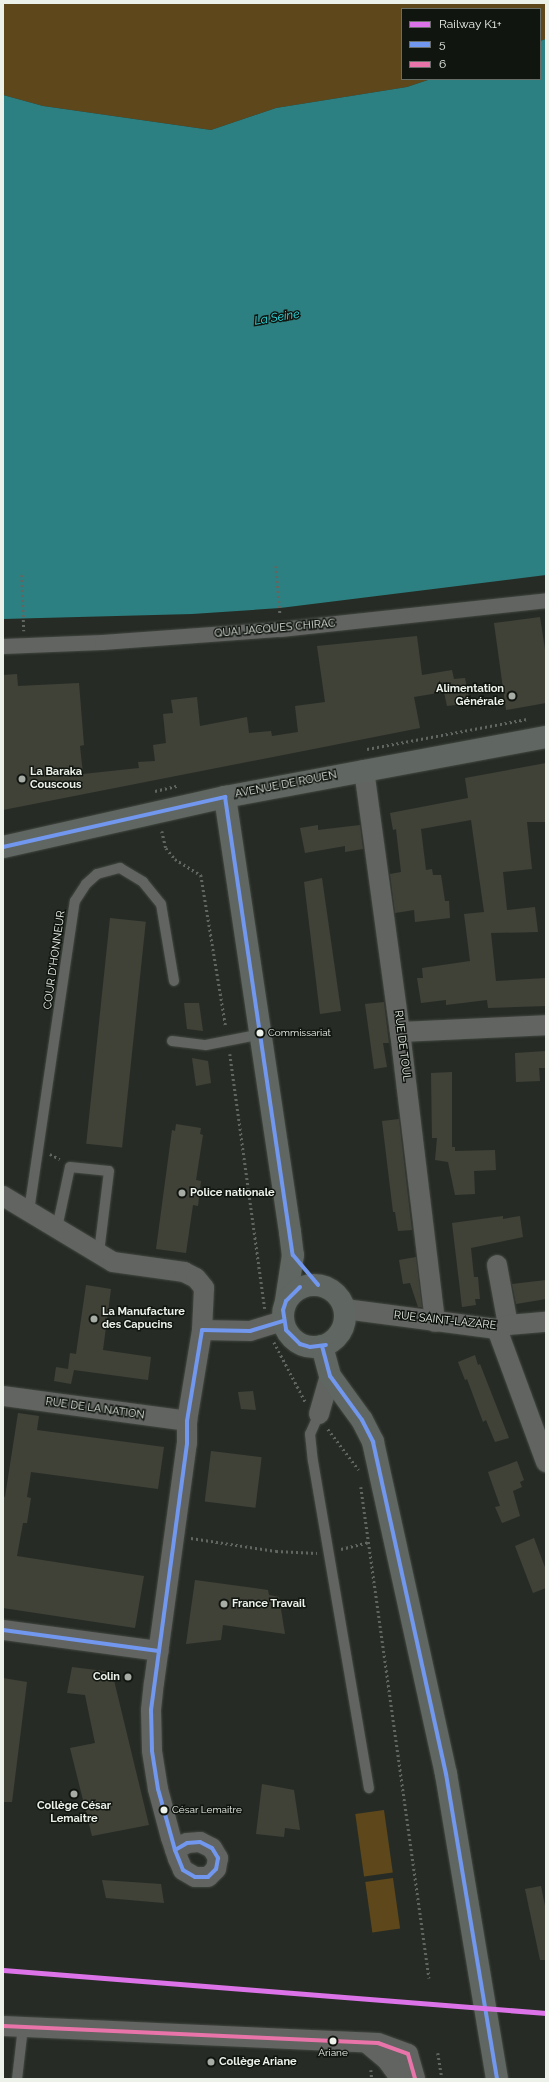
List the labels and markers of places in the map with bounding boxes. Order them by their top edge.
place label: Alimentation Générale [436,683,504,709]
marker: Alimentation Générale [507,691,517,701]
place label: La Baraka Couscous [30,766,82,792]
marker: La Baraka Couscous [17,774,27,784]
place label: Commissariat [268,1027,331,1039]
marker: Commissariat [255,1028,265,1038]
place label: Police nationale [190,1186,275,1200]
marker: Police nationale [177,1188,187,1198]
place label: La Manufacture des Capucins [102,1306,185,1332]
marker: La Manufacture des Capucins [89,1314,99,1324]
place label: France Travail [232,1597,306,1611]
marker: France Travail [219,1599,229,1609]
place label: Colin [93,1670,120,1684]
marker: Colin [123,1672,133,1682]
marker: Collège César Lemaitre [69,1789,79,1799]
place label: Collège César Lemaitre [37,1800,111,1826]
place label: César Lemaitre [172,1804,242,1816]
marker: César Lemaitre [159,1805,169,1815]
marker: Ariane [328,2036,338,2046]
place label: Ariane [318,2047,348,2059]
place label: Collège Ariane [219,2055,297,2069]
marker: Collège Ariane [206,2057,216,2067]

